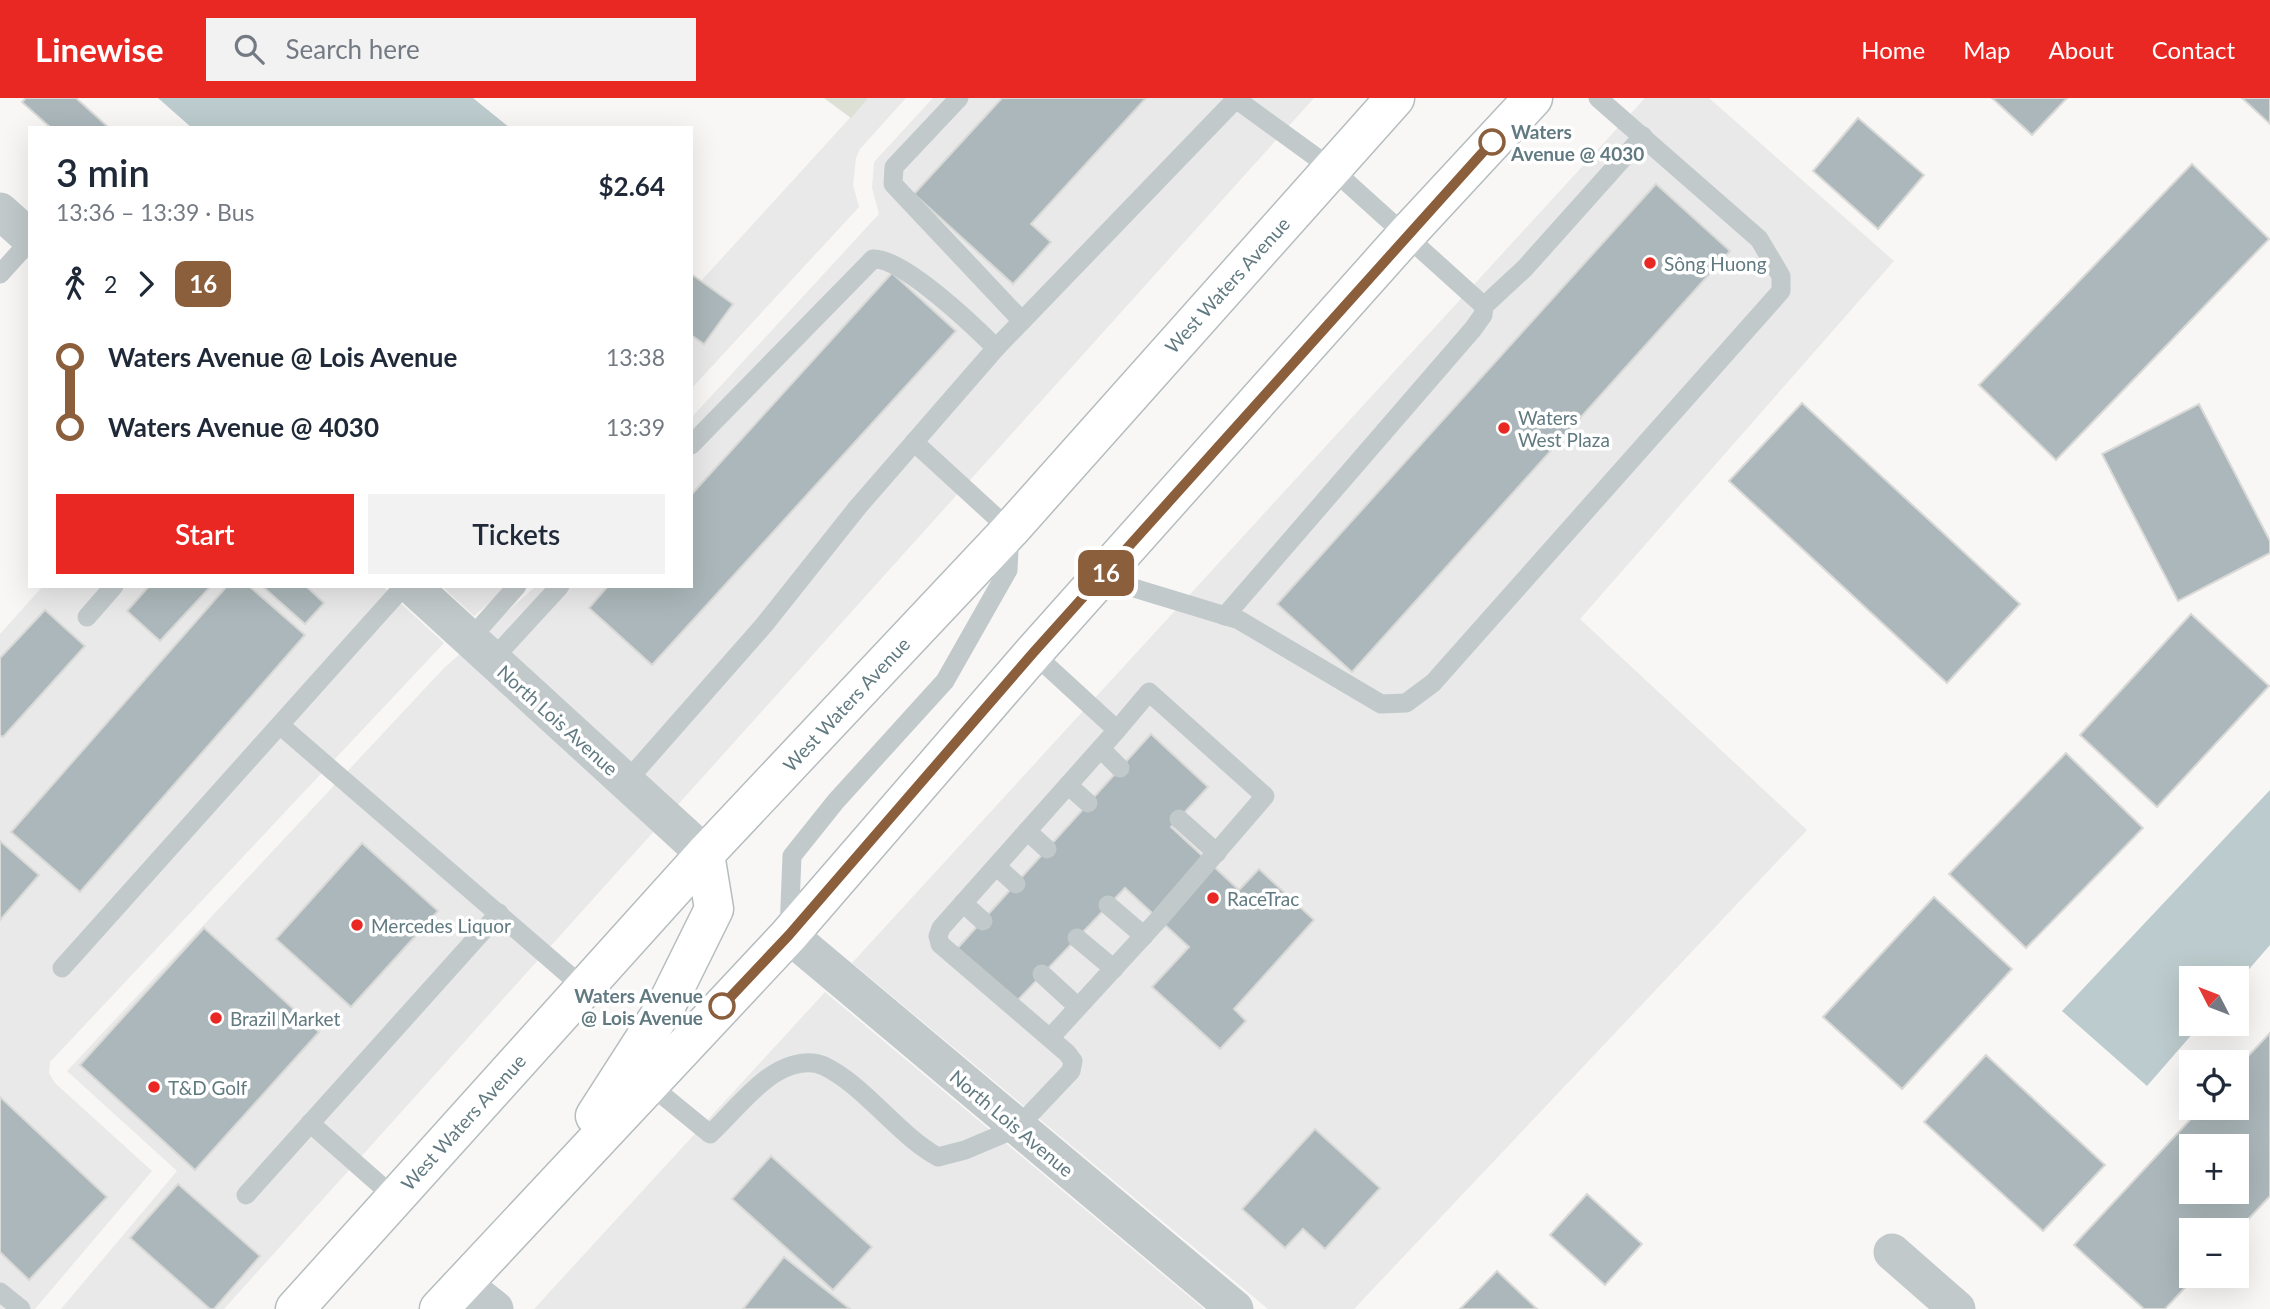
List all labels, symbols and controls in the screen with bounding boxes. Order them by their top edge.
search box [206,18,696,81]
text: Linewise [35,29,164,69]
icon: search [230,30,268,68]
text: Search here [286,33,420,65]
text: Home [1861,35,1925,64]
text: Map [1963,35,2011,64]
text: About [2049,35,2114,64]
text: Contact [2152,35,2235,64]
place label: Waters Avenue @ 4030 [1510,120,1644,165]
marker: Waters Avenue @ 4030 [1479,129,1505,155]
text: 3 min [56,149,150,195]
text: $2.64 [599,170,665,202]
text: 13:36 – 13:39 · Bus [56,198,255,226]
street label: West Waters Avenue [1160,212,1294,358]
place label: Sông Huong [1664,252,1767,275]
marker: Sông Huong [1642,255,1658,271]
icon: walk [56,265,94,303]
icon: forward [127,265,165,303]
text: 16 [189,269,217,298]
text: 2 [104,270,117,298]
text: Waters Avenue @ Lois Avenue [108,341,457,373]
text: 13:38 [606,343,665,371]
place label: Waters West Plaza [1518,406,1610,451]
text: Waters Avenue @ 4030 [108,411,379,443]
text: 13:39 [606,413,665,441]
marker: Waters West Plaza [1496,420,1512,436]
button: Start [56,494,354,574]
button: Tickets [368,494,665,574]
line badge: 16 [1074,550,1138,596]
text: 16 [1092,558,1120,587]
street label: West Waters Avenue [778,632,914,776]
street label: North Lois Avenue [493,660,623,780]
place label: RaceTrac [1227,887,1299,910]
marker: RaceTrac [1205,890,1221,906]
place label: Mercedes Liquor [371,914,511,937]
marker: Mercedes Liquor [349,917,365,933]
north arrow [2179,966,2249,1036]
map controls [2179,966,2249,1288]
place label: Waters Avenue @ Lois Avenue [574,984,703,1029]
marker: Waters Avenue @ Lois Avenue [709,993,735,1019]
place label: Brazil Market [230,1007,341,1030]
marker: Brazil Market [208,1010,224,1026]
street label: West Waters Avenue [396,1049,530,1195]
button: locate [2179,1050,2249,1120]
street label: North Lois Avenue [946,1065,1078,1181]
place label: T&D Golf [168,1076,248,1099]
marker: T&D Golf [146,1079,162,1095]
button: + [2179,1134,2249,1204]
button: − [2179,1218,2249,1288]

